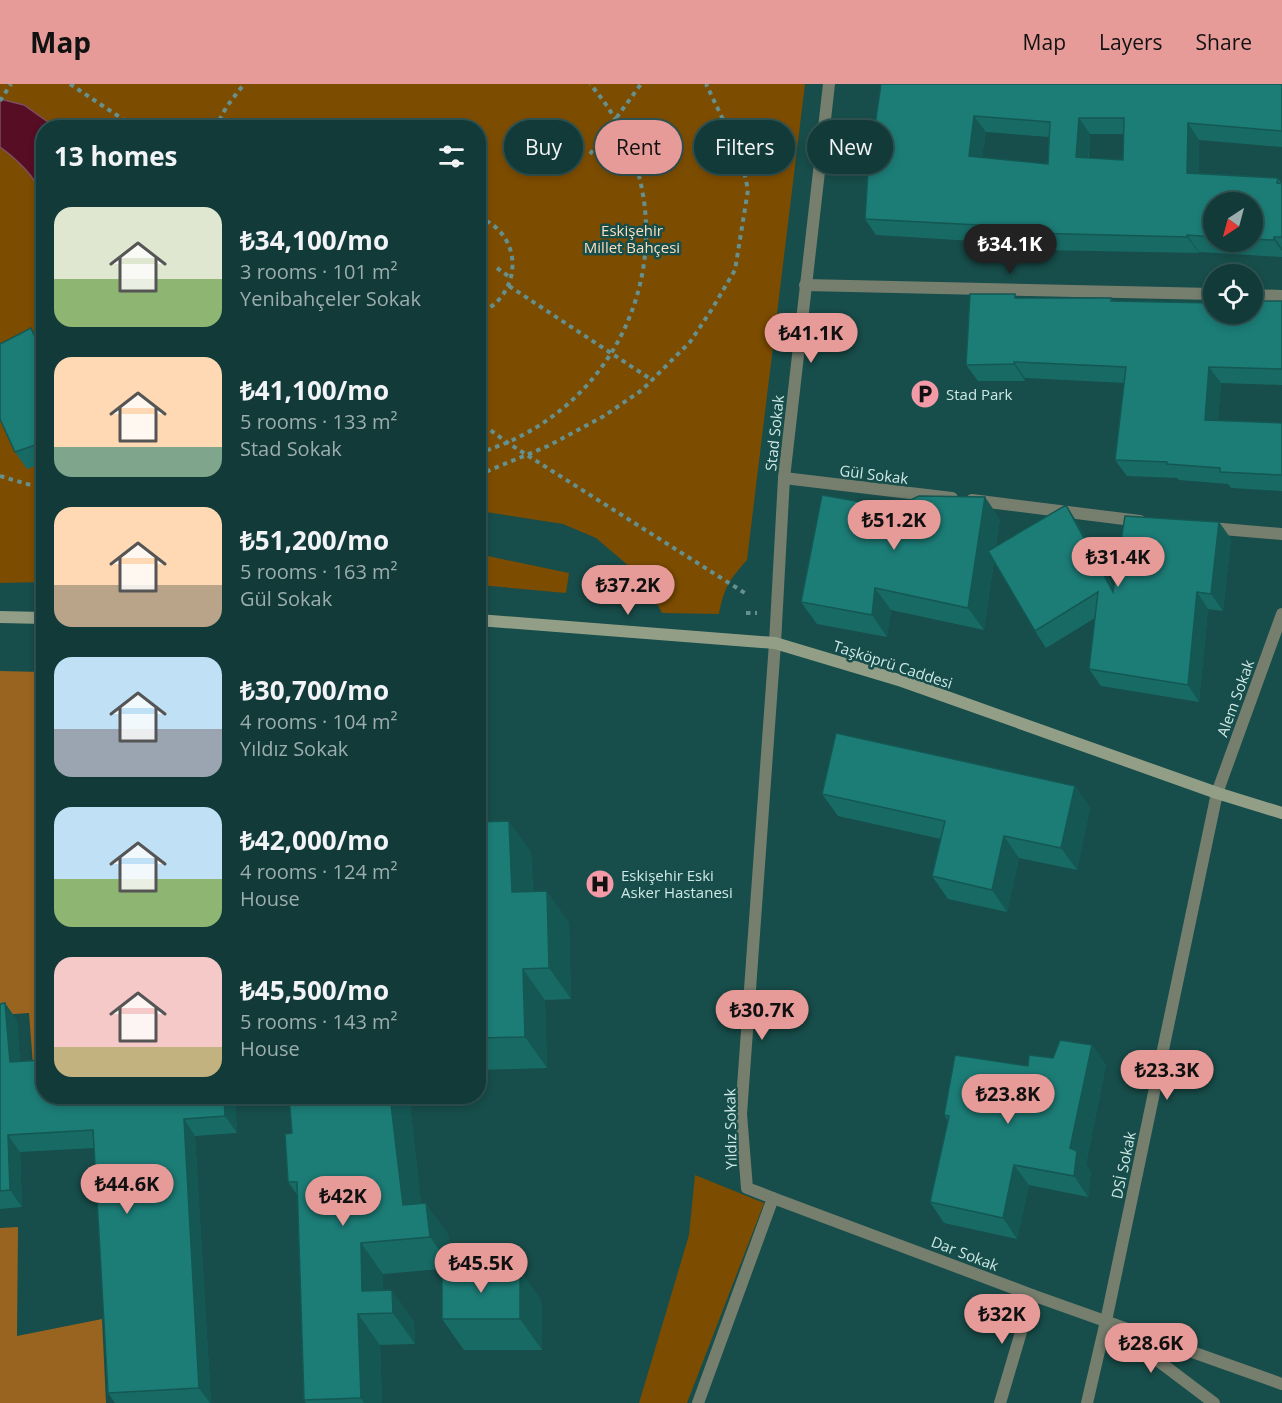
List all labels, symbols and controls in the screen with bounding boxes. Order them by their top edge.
text: Map [30,23,91,61]
text: Map [1023,28,1066,56]
text: Layers [1099,28,1163,56]
text: Share [1196,28,1252,56]
chip: Buy [504,120,583,174]
chip: Rent [595,120,682,174]
chip: Filters [694,120,795,174]
chip: New [807,120,893,174]
text: 13 homes [54,138,178,174]
icon: filters [435,140,468,173]
north arrow [1203,192,1263,252]
map controls [1203,192,1263,324]
park label: Eskişehir Millet Bahçesi [584,220,680,257]
text: ₺34,100/mo [240,222,389,258]
pin: ₺34.1K [961,224,1059,275]
text: ₺34.1K [978,230,1042,257]
icon: home [102,231,174,303]
text: 3 rooms · 101 m² [240,258,398,285]
button: locate [1203,264,1263,324]
text: Yenibahçeler Sokak [240,285,421,312]
pin: ₺41.1K [762,313,860,364]
text: ₺41.1K [779,319,843,346]
text: ₺41,100/mo [240,372,389,408]
parking icon: Stad Park [909,378,941,410]
icon: home [102,381,174,453]
place label: Stad Park [946,384,1012,404]
street label: Stad Sokak [760,394,788,472]
text: 5 rooms · 133 m² [240,408,398,435]
text: Stad Sokak [240,435,342,462]
street label: Gül Sokak [838,460,910,488]
pin: ₺51.2K [845,500,943,551]
text: ₺51.2K [862,506,926,533]
text: ₺51,200/mo [240,522,389,558]
icon: home [102,531,174,603]
pin: ₺31.4K [1069,537,1167,588]
text: ₺31.4K [1086,543,1150,570]
text: 5 rooms · 163 m² [240,558,398,585]
pin: ₺37.2K [579,565,677,616]
text: ₺37.2K [596,571,660,598]
text: Gül Sokak [240,585,332,612]
street label: Taşköprü Caddesi [831,635,955,693]
street label: Alem Sokak [1212,656,1258,739]
text: ₺30,700/mo [240,672,389,708]
icon: home [102,681,174,753]
text: 4 rooms · 104 m² [240,708,398,735]
text: Yıldız Sokak [240,735,348,762]
text: ₺42,000/mo [240,822,389,858]
icon: home [102,831,174,903]
text: 4 rooms · 124 m² [240,858,398,885]
place label: Eskişehir Eski Asker Hastanesi [621,865,733,902]
hospital icon: Eskişehir Eski Asker Hastanesi [584,868,616,900]
text: House [240,885,300,912]
text: ₺45,500/mo [240,972,389,1008]
icon: home [102,981,174,1053]
pin: ₺30.7K [713,990,811,1041]
text: ₺30.7K [730,996,794,1023]
text: 5 rooms · 143 m² [240,1008,398,1035]
text: House [240,1035,300,1062]
pin: ₺23.3K [1118,1050,1216,1101]
text: ₺23.3K [1135,1056,1199,1083]
pin: ₺23.8K [959,1074,1057,1125]
text: ₺23.8K [976,1080,1040,1107]
street label: Yıldız Sokak [719,1088,741,1170]
street label: DSİ Sokak [1106,1129,1140,1201]
pin: ₺44.6K [78,1164,176,1215]
text: ₺44.6K [95,1170,159,1197]
pin: ₺42K [307,1176,379,1227]
text: ₺42K [319,1182,367,1209]
street label: Dar Sokak [928,1231,1002,1275]
pin: ₺45.5K [432,1243,530,1294]
text: ₺45.5K [449,1249,513,1276]
pin: ₺32K [966,1294,1038,1345]
text: ₺32K [978,1300,1026,1327]
pin: ₺28.6K [1102,1323,1200,1374]
text: ₺28.6K [1119,1329,1183,1356]

